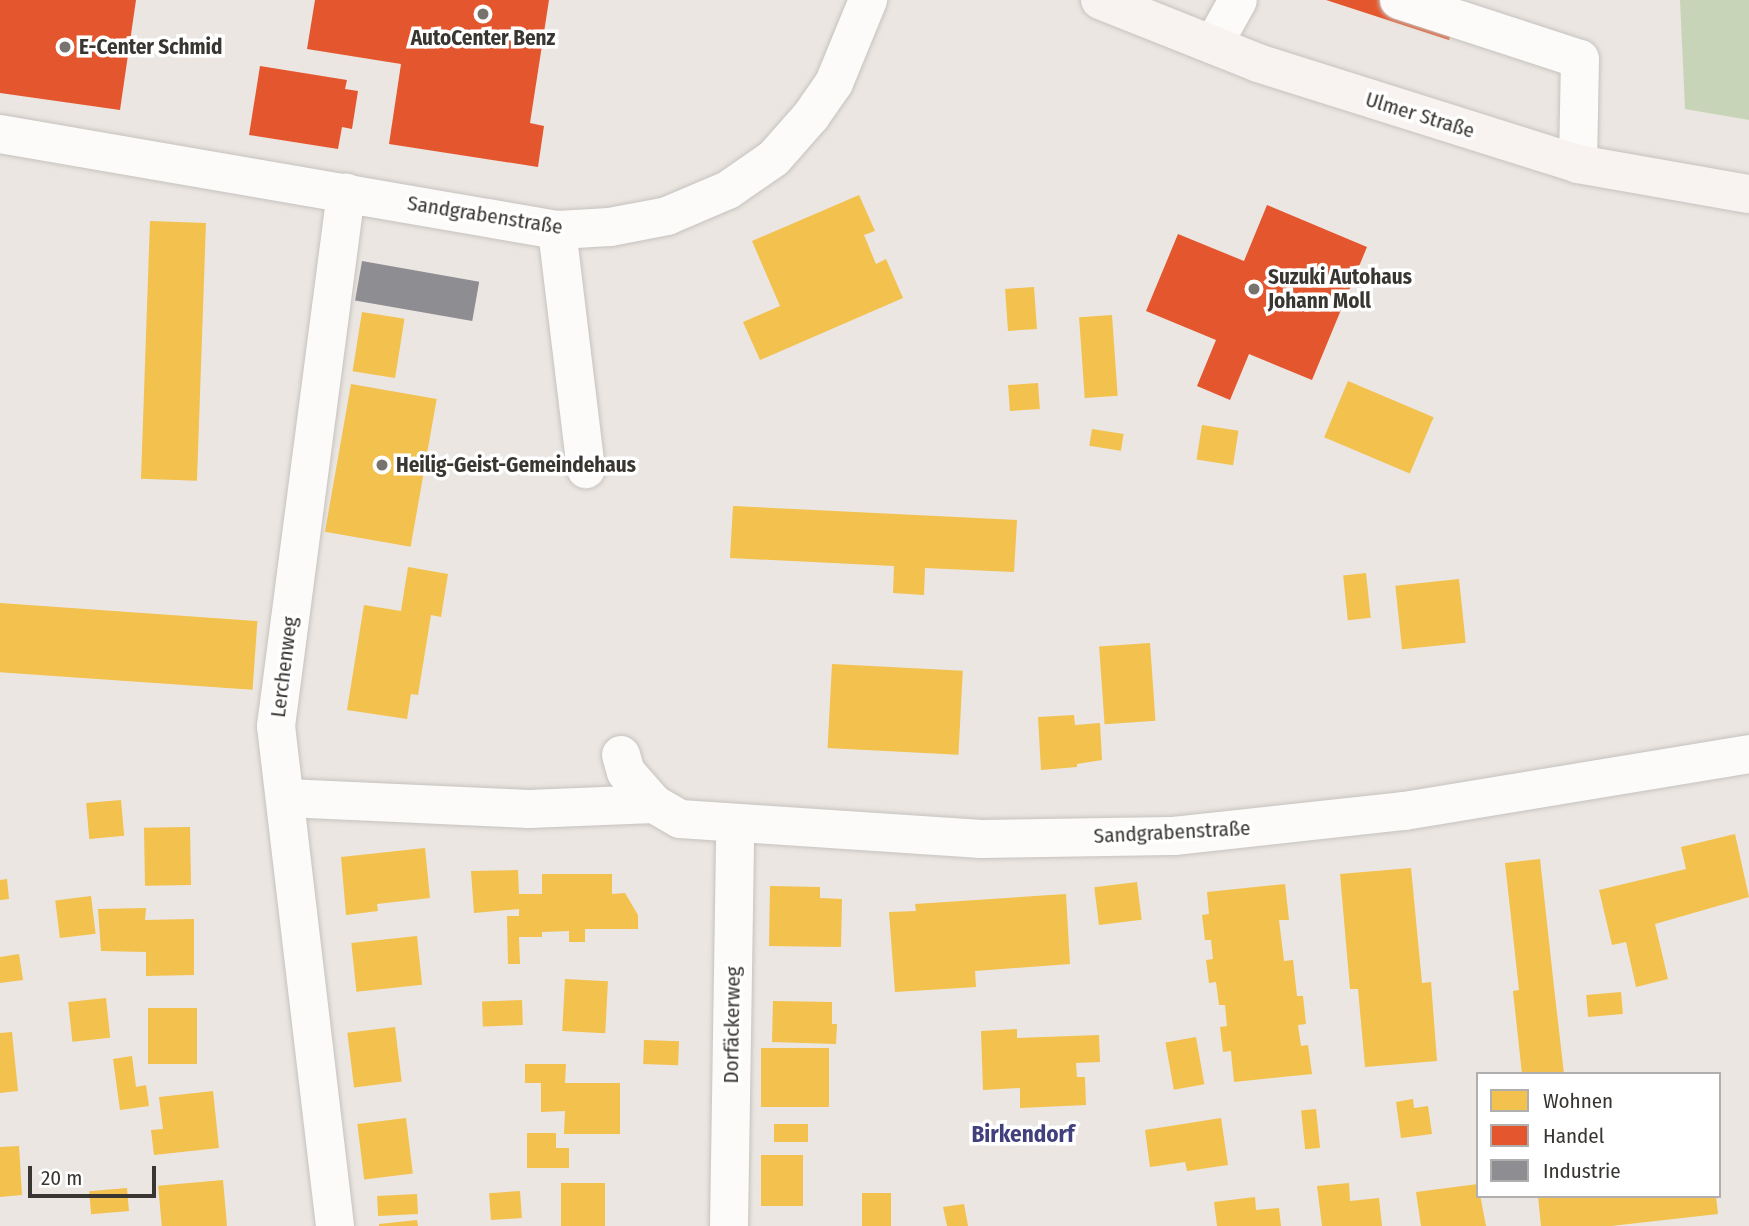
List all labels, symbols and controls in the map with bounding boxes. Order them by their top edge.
marker: AutoCenter Benz [475,6,491,22]
place label: AutoCenter Benz [411,25,555,51]
place label: E-Center Schmid [79,34,222,60]
marker: E-Center Schmid [57,39,73,55]
street label: Ulmer Straße [1363,86,1477,144]
street label: Sandgrabenstraße [406,190,564,240]
place label: Suzuki Autohaus Johann Moll [1268,264,1412,314]
marker: Suzuki Autohaus Johann Moll [1246,281,1262,297]
place label: Heilig-Geist-Gemeindehaus [396,452,636,478]
marker: Heilig-Geist-Gemeindehaus [374,457,390,473]
street label: Lerchenweg [265,615,303,719]
street label: Sandgrabenstraße [1093,815,1251,849]
street label: Dorfäckerweg [718,966,746,1084]
legend [1476,1072,1721,1198]
text: Wohnen [1543,1088,1613,1114]
district label: Birkendorf [971,1120,1075,1148]
text: Handel [1543,1123,1604,1149]
scale bar [32,1152,159,1196]
text: Industrie [1543,1158,1621,1184]
text: 20 m [41,1165,82,1191]

